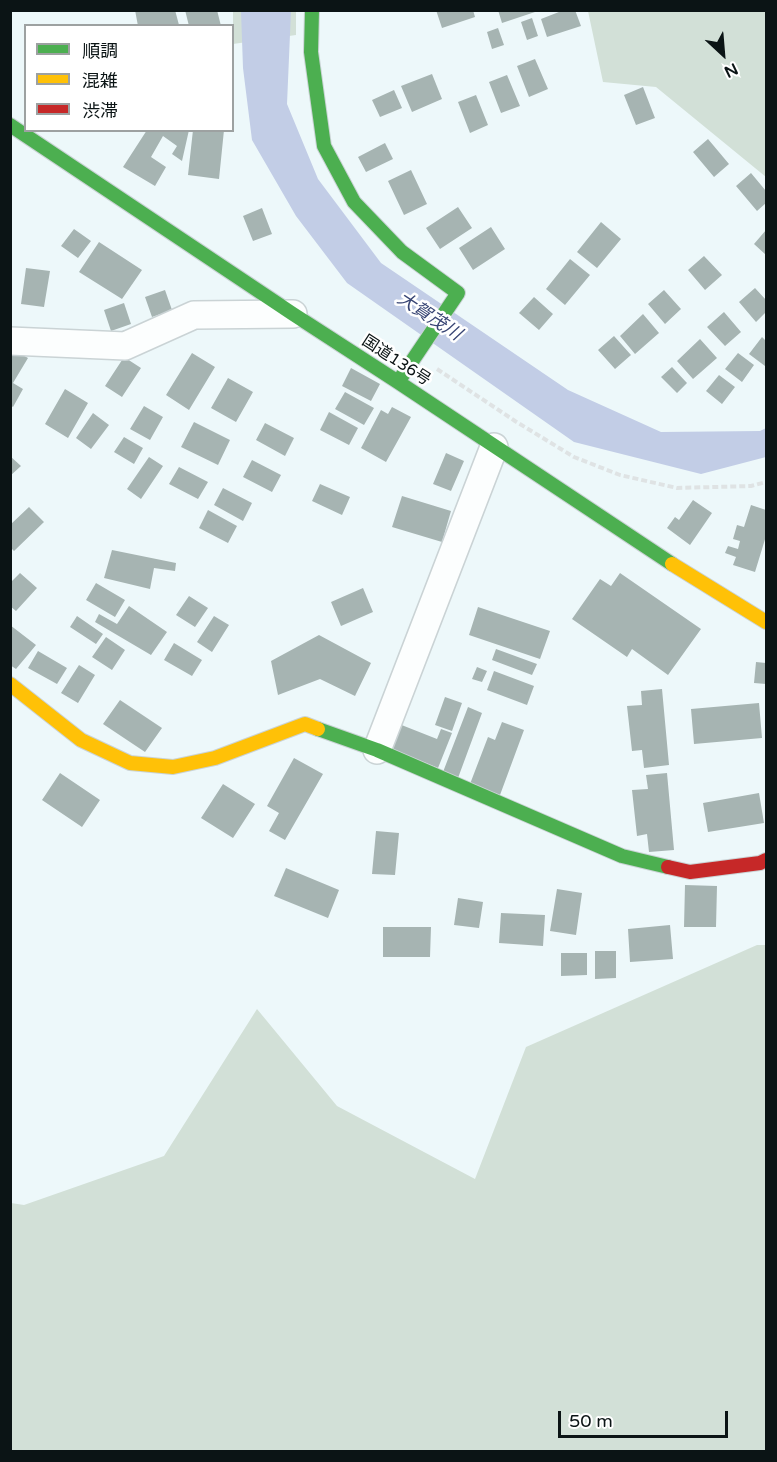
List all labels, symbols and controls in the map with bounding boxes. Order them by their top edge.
legend [24,24,234,132]
north arrow [693,24,753,84]
text: 順調 [82,40,118,62]
text: N [721,58,741,82]
text: 混雑 [82,70,118,92]
text: 渋滞 [82,100,118,122]
water label: 大賀茂川 [393,288,465,346]
street label: 国道136号 [358,332,434,390]
scale bar [561,1399,730,1437]
text: 50 m [569,1410,613,1432]

